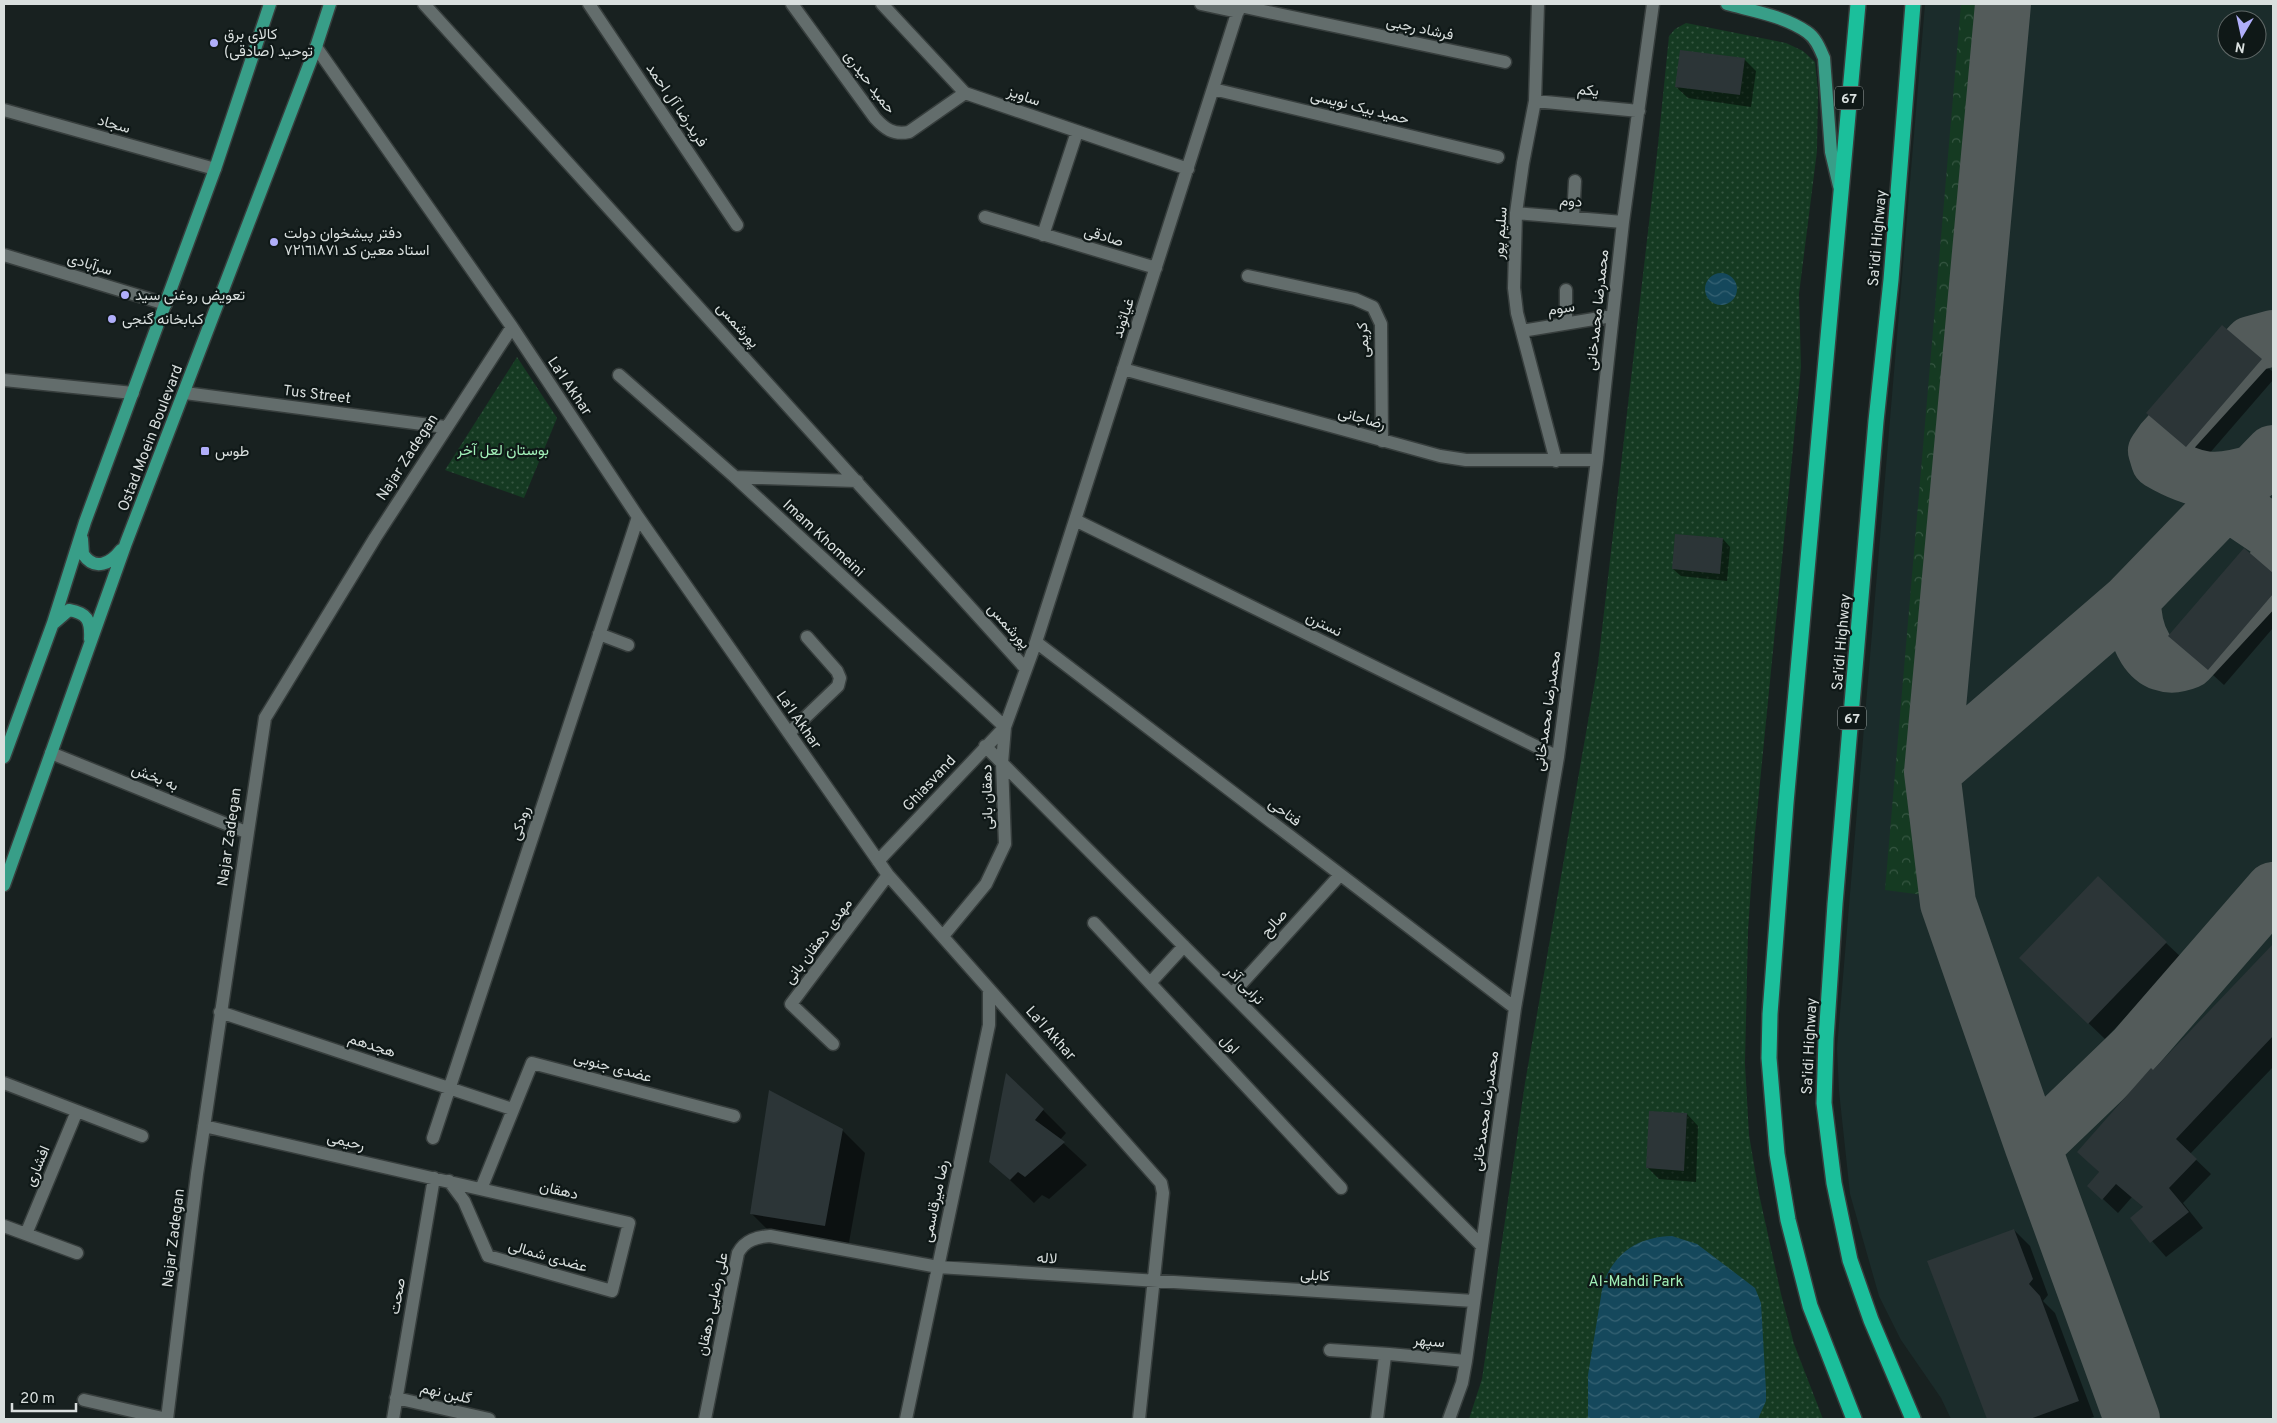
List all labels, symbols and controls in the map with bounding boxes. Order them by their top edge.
north arrow [2217,10,2267,60]
street label: فرشاد رجبی [1384,13,1455,46]
place label: کالای برق توحید (صادقی) [224,26,313,62]
marker: کالای برق توحید (صادقی) [208,37,220,49]
text: N [2234,37,2247,56]
street label: حمید حیدری [839,47,899,118]
street label: فریدرضا آل احمد [641,60,711,151]
street label: یکم [1576,81,1600,102]
street label: ساویز [1004,83,1043,112]
road number: 67 [1835,86,1863,110]
street label: حمید بیک نویسی [1308,87,1411,130]
street label: سجاد [95,112,132,139]
street label: Sa'idi Highway [1865,189,1892,287]
street label: دوم [1559,192,1583,213]
street label: سلیم پور [1490,206,1513,261]
street label: صادقی [1082,222,1126,252]
place label: دفتر پيشخوان دولت استاد معين كد ٧٢١٦١٨٧١ [284,225,429,261]
marker: دفتر پيشخوان دولت استاد معين كد ٧٢١٦١٨٧١ [268,236,280,248]
street label: محمدرضا محمدخانی [1583,249,1614,372]
street label: سرآبادی [65,250,115,281]
place label: تعویض روغنی سید [135,287,245,306]
marker: تعویض روغنی سید [119,289,131,301]
street label: غیاثوند [1109,296,1140,341]
street label: سوم [1546,298,1576,321]
street label: پورشمس [711,299,762,353]
place label: کبابخانه گنجی [122,311,204,330]
marker: کبابخانه گنجی [106,313,118,325]
street label: کریمی [1354,321,1375,358]
street label: La'l Akhar [542,354,595,420]
street label: Ostad Moein Boulevard [115,363,188,514]
street label: Tus Street [282,382,352,409]
street label: رضاجانی [1336,404,1387,435]
street label: Najar Zadegan [373,411,443,505]
park label: بوستان لعل آخر [456,442,549,461]
place label: طوس [215,443,249,462]
marker: طوس [199,445,211,457]
street label: Imam Khomeini [778,496,868,582]
street label: Sa'idi Highway [1829,593,1856,691]
street label: پورشمس [982,600,1033,654]
street label: نسترن [1302,609,1345,642]
street label: محمدرضا محمدخانی [1531,650,1566,773]
street label: La'l Akhar [771,688,825,754]
road number: 67 [1838,706,1866,730]
street label: Ghiasvand [899,752,961,816]
street label: به بخش [128,760,181,796]
street label: دهقان بانی [978,764,999,830]
street label: Najar Zadegan [214,787,247,888]
street label: فتاحی [1264,795,1304,832]
street label: رودکی [507,804,536,843]
street label: مهدی دهقان بانی [781,895,858,989]
street label: صالح [1258,906,1293,942]
street label: ترابی آذر [1220,962,1268,1010]
street label: Sa'idi Highway [1798,997,1823,1095]
street label: La'l Akhar [1020,1003,1079,1065]
street label: هجدهم [346,1030,398,1063]
street label: اول [1215,1031,1243,1059]
street label: عضدی جنوبی [571,1049,654,1088]
street label: محمدرضا محمدخانی [1469,1050,1504,1173]
street label: رحیمی [325,1129,366,1156]
street label: افشاری [21,1143,55,1190]
street label: رضا میرقاسمی [918,1158,954,1244]
street label: دهقان [537,1178,580,1205]
street label: Najar Zadegan [159,1188,190,1289]
street label: عضدی شمالی [506,1237,589,1278]
street label: لاله [1036,1249,1058,1270]
street label: علی رضایی دهقان [693,1251,734,1358]
street label: کابلی [1300,1266,1331,1287]
park label: Al-Mahdi Park [1589,1273,1683,1292]
street label: صحت [386,1277,411,1316]
street label: سپهر [1411,1332,1445,1353]
street label: گلبن نهم [418,1379,474,1410]
scale bar [12,1380,76,1412]
text: 20 m [20,1390,55,1409]

